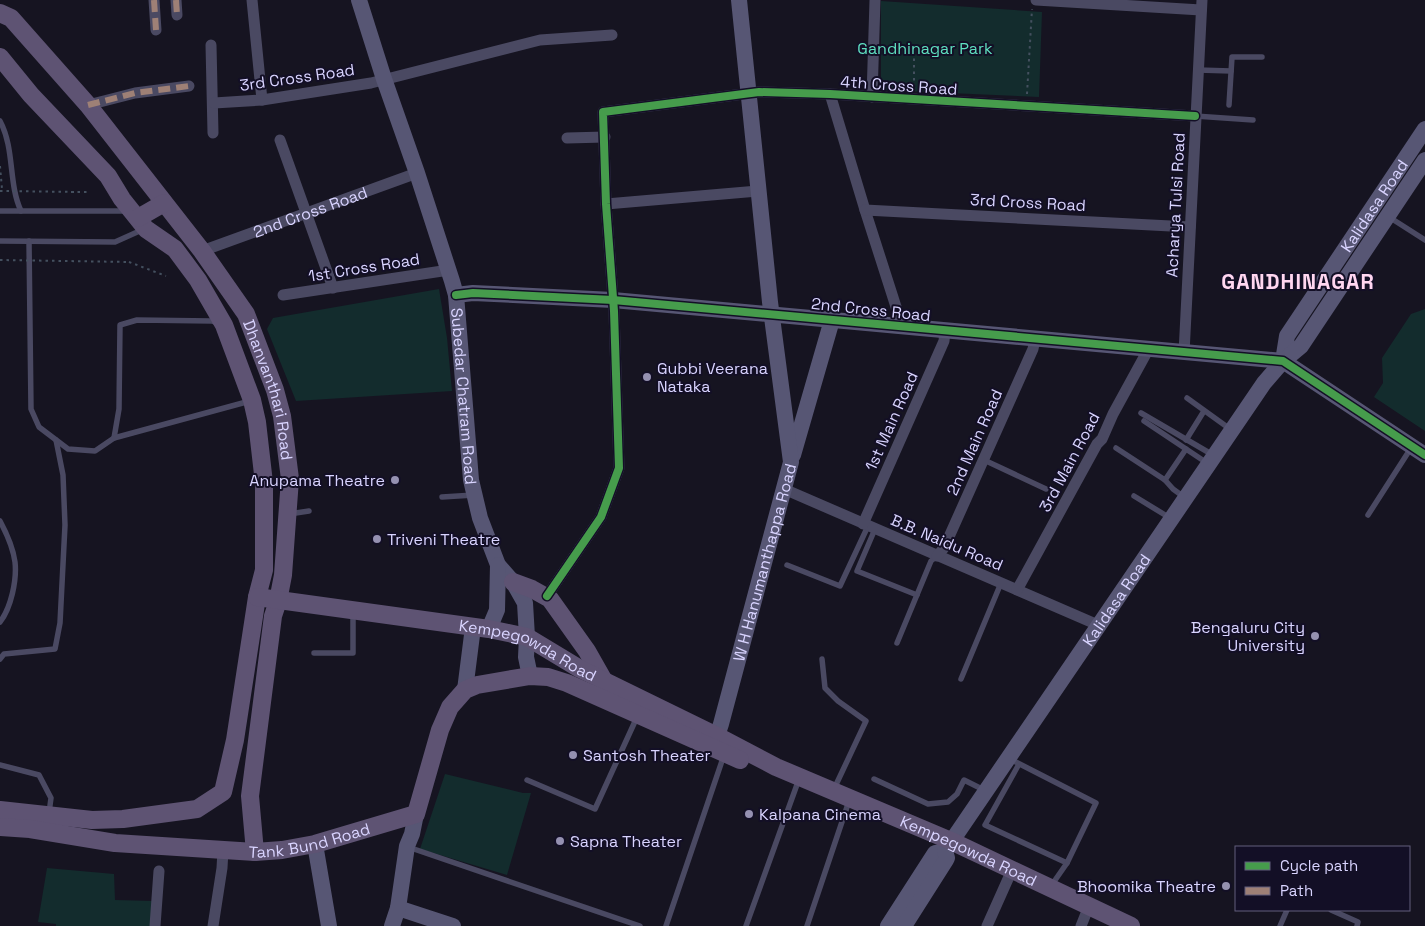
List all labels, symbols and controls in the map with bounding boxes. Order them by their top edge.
park label: Gandhinagar Park [857,38,993,59]
street label: 3rd Cross Road [238,59,356,96]
street label: 4th Cross Road [840,71,958,100]
street label: Acharya Tulsi Road [1161,132,1190,278]
street label: Kalidasa Road [1336,155,1413,256]
street label: 2nd Cross Road [250,182,370,243]
street label: 3rd Cross Road [970,189,1086,216]
street label: 1st Cross Road [307,248,421,287]
district label: GANDHINAGAR [1221,268,1375,295]
street label: 2nd Cross Road [810,293,932,326]
street label: Subedar Chatram Road [446,307,481,485]
street label: Dhanvanthari Road [238,317,298,461]
place label: Gubbi Veerana Nataka [657,358,768,397]
street label: 1st Main Road [860,368,923,474]
marker: Gubbi Veerana Nataka [641,371,653,383]
street label: 2nd Main Road [942,386,1007,499]
street label: 3rd Main Road [1034,409,1105,516]
street label: W H Hanumanthappa Road [728,461,801,664]
place label: Anupama Theatre [249,470,385,491]
marker: Anupama Theatre [389,474,401,486]
street label: B.B. Naidu Road [887,509,1006,576]
place label: Triveni Theatre [387,529,500,550]
marker: Triveni Theatre [371,533,383,545]
street label: Kalidasa Road [1078,550,1156,650]
street label: Kempegowda Road [458,615,600,686]
place label: Bengaluru City University [1191,617,1305,656]
marker: Bengaluru City University [1309,630,1321,642]
place label: Santosh Theater [583,745,710,766]
marker: Santosh Theater [567,749,579,761]
place label: Kalpana Cinema [759,804,881,825]
marker: Kalpana Cinema [743,808,755,820]
street label: Kempegowda Road [897,811,1040,891]
street label: Tank Bund Road [248,818,373,863]
place label: Sapna Theater [570,831,682,852]
marker: Sapna Theater [554,835,566,847]
legend [1235,846,1410,911]
text: Cycle path [1280,856,1358,875]
place label: Bhoomika Theatre [1077,876,1216,897]
marker: Bhoomika Theatre [1220,880,1232,892]
text: Path [1280,881,1313,900]

